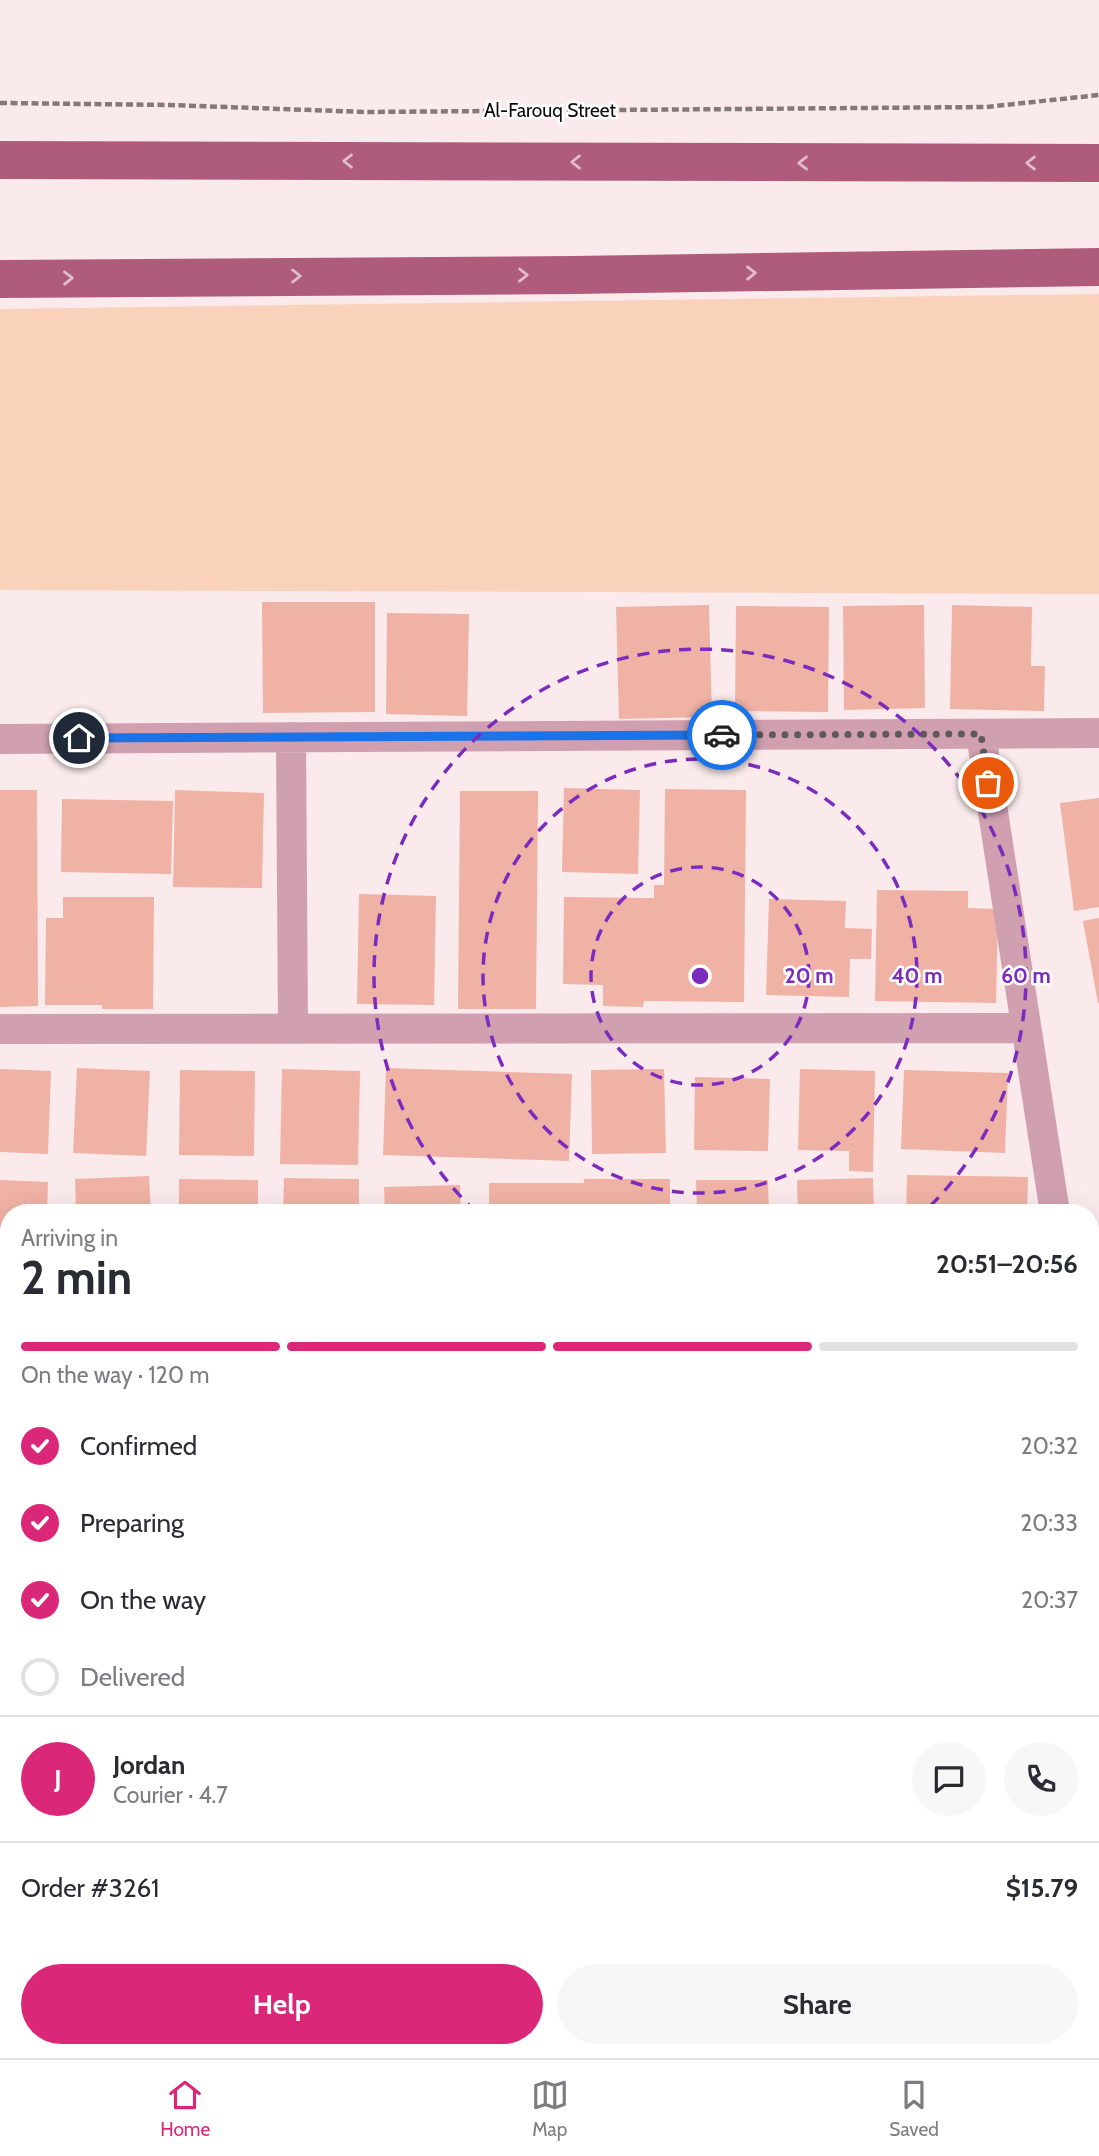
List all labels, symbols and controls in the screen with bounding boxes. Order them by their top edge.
street label: Al-Farouq Street [484,99,617,122]
one-way arrow [343,153,353,169]
one-way arrow [570,154,581,170]
one-way arrow [798,155,809,170]
one-way arrow [1025,155,1036,171]
one-way arrow [746,265,756,281]
one-way arrow [518,267,529,283]
one-way arrow [291,268,301,284]
one-way arrow [63,271,74,286]
courier [687,700,757,770]
pin [49,708,109,768]
icon: car [703,716,741,754]
icon: home [60,719,98,757]
pin [958,753,1018,813]
icon: bag [969,764,1007,802]
text: 20 m [785,963,833,988]
text: 40 m [892,963,942,988]
text: 60 m [1001,963,1051,988]
centre of rings [688,964,712,988]
text: Arriving in [21,1224,118,1252]
text: 20:51–20:56 [936,1248,1078,1280]
text: 2 min [21,1250,132,1306]
text: On the way · 120 m [21,1361,209,1389]
icon: check [21,1427,59,1465]
text: Confirmed [80,1430,197,1462]
text: 20:32 [1021,1432,1078,1460]
icon: check [21,1504,59,1542]
text: Preparing [80,1507,184,1539]
text: 20:33 [1020,1509,1078,1537]
icon: check [21,1581,59,1619]
text: On the way [80,1584,206,1616]
text: 20:37 [1021,1586,1078,1614]
text: Delivered [80,1661,185,1693]
button: chat [912,1742,986,1816]
button: phone [1004,1742,1078,1816]
text: Jordan [113,1749,185,1781]
text: J [54,1763,62,1795]
text: Courier · 4.7 [113,1781,228,1809]
text: Order #3261 [21,1872,160,1904]
text: $15.79 [1006,1872,1078,1904]
button: Help [21,1964,543,2044]
button: Share [557,1964,1078,2044]
tab: Home [160,2076,210,2141]
tab: Map [531,2076,569,2141]
tab: Saved [889,2076,939,2141]

